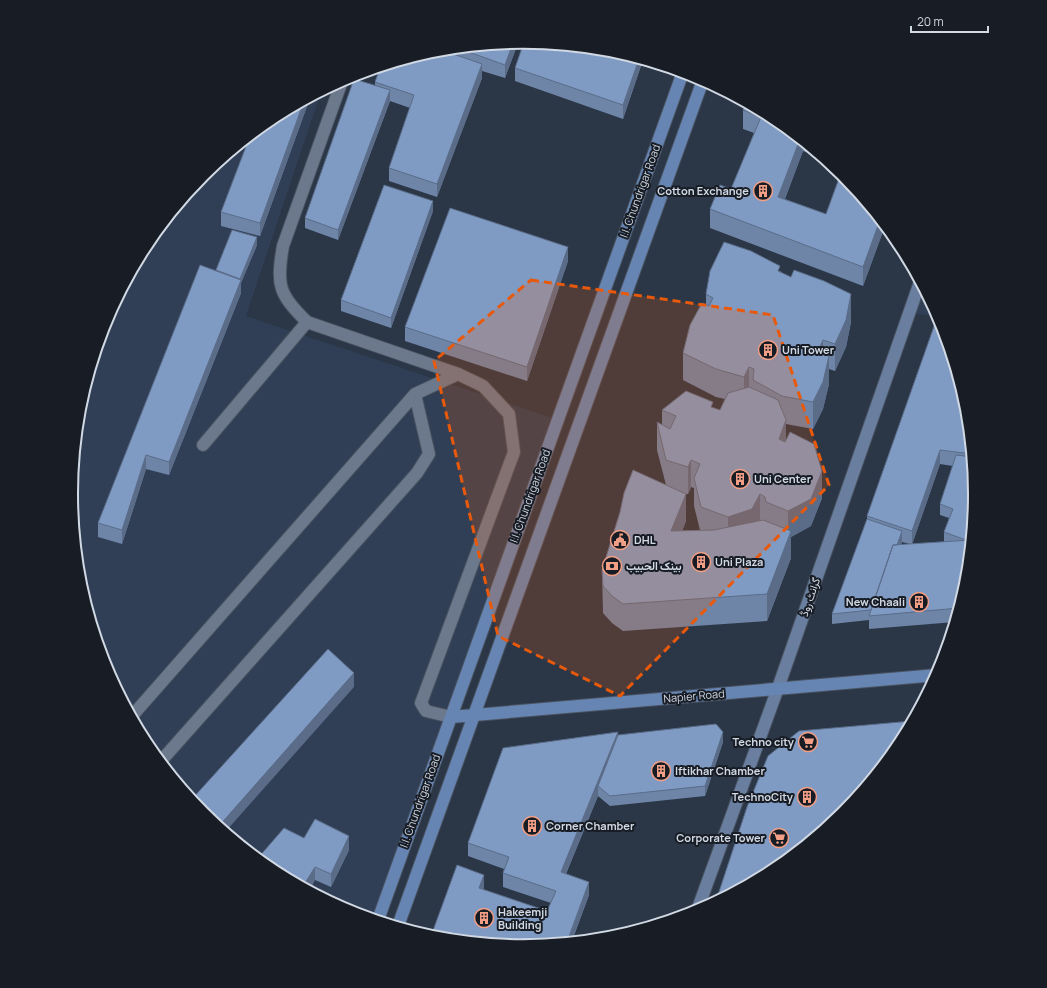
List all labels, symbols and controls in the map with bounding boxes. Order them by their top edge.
scale bar [911,8,988,34]
text: 20 m [917,13,944,30]
street label: I.I. Chundrigar Road [616,142,663,240]
building icon: Cotton Exchange [752,180,774,202]
place label: Cotton Exchange [657,183,749,198]
building icon: Uni Tower [757,339,779,361]
place label: Uni Tower [782,342,835,357]
street label: I.I. Chundrigar Road [506,447,553,545]
building icon: Uni Center [729,468,751,490]
place label: Uni Center [754,471,812,486]
public building icon: DHL [609,529,631,551]
place label: DHL [634,532,656,547]
building icon: Uni Plaza [690,551,712,573]
place label: Uni Plaza [715,554,763,569]
bank icon: بينک الحبيب [601,555,623,577]
place label: بينک الحبيب [626,558,682,573]
street label: گرانٹ روڈ [796,575,823,618]
building icon: New Chaali [908,591,930,613]
place label: New Chaali [846,594,905,609]
street label: Napier Road [663,685,725,706]
supermarket icon: Techno city [797,731,819,753]
place label: Techno city [733,734,795,749]
street label: I.I. Chundrigar Road [396,752,443,850]
building icon: Iftikhar Chamber [650,760,672,782]
place label: Iftikhar Chamber [675,763,765,778]
building icon: TechnoCity [796,786,818,808]
place label: TechnoCity [732,789,794,804]
building icon: Corner Chamber [521,815,543,837]
place label: Corner Chamber [546,818,635,833]
supermarket icon: Corporate Tower [768,827,790,849]
place label: Corporate Tower [676,830,766,845]
place label: Hakeemji Building [498,904,547,932]
building icon: Hakeemji Building [473,907,495,929]

